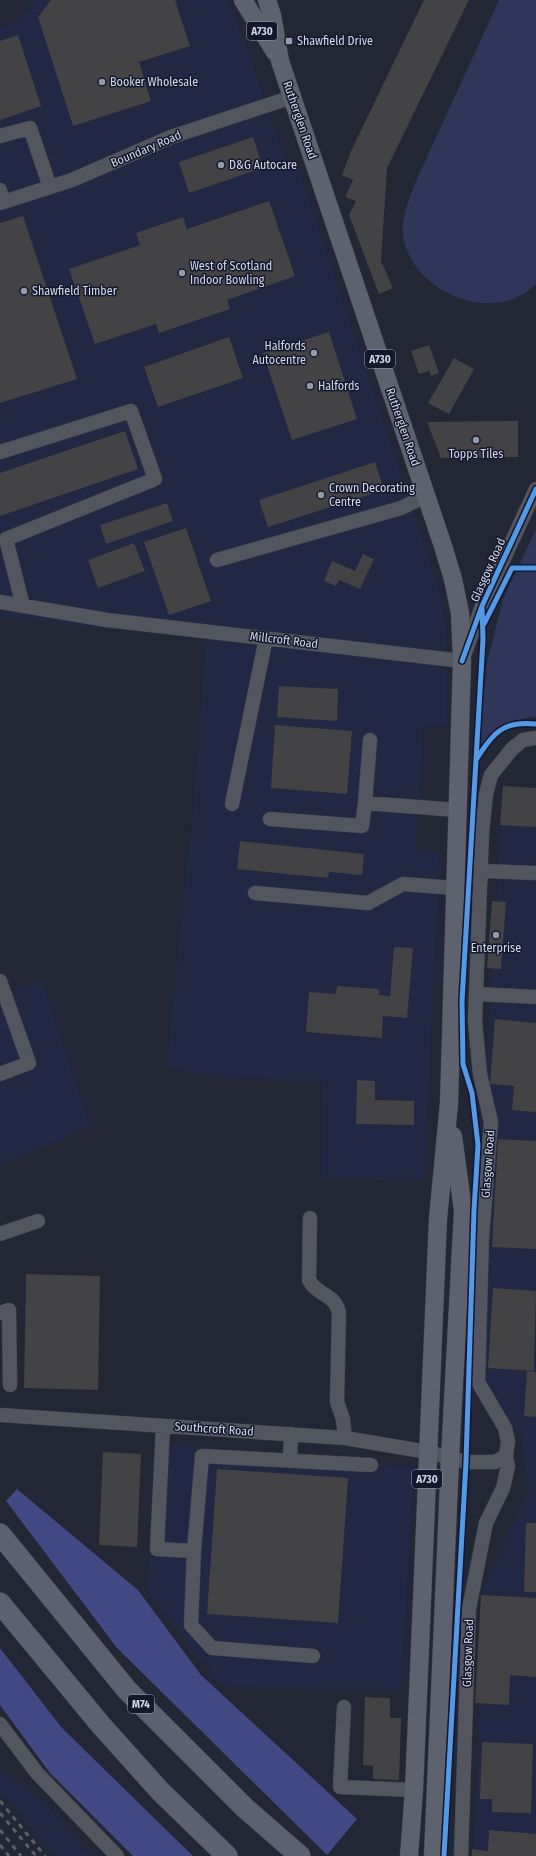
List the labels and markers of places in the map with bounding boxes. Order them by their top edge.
place label: Shawfield Drive [297,34,373,48]
marker: Shawfield Drive [284,36,294,46]
place label: Booker Wholesale [110,75,198,89]
marker: Booker Wholesale [97,77,107,87]
place label: D&G Autocare [229,158,297,172]
marker: D&G Autocare [216,160,226,170]
place label: West of Scotland Indoor Bowling [190,259,272,287]
marker: West of Scotland Indoor Bowling [177,268,187,278]
place label: Shawfield Timber [32,284,118,298]
marker: Shawfield Timber [19,286,29,296]
place label: Halfords Autocentre [252,339,306,367]
marker: Halfords Autocentre [309,348,319,358]
place label: Halfords [318,379,359,393]
marker: Halfords [305,381,315,391]
marker: Topps Tiles [471,435,481,445]
place label: Topps Tiles [449,447,503,461]
place label: Crown Decorating Centre [329,481,415,509]
marker: Crown Decorating Centre [316,490,326,500]
marker: Enterprise [491,930,501,940]
place label: Enterprise [471,941,521,955]

